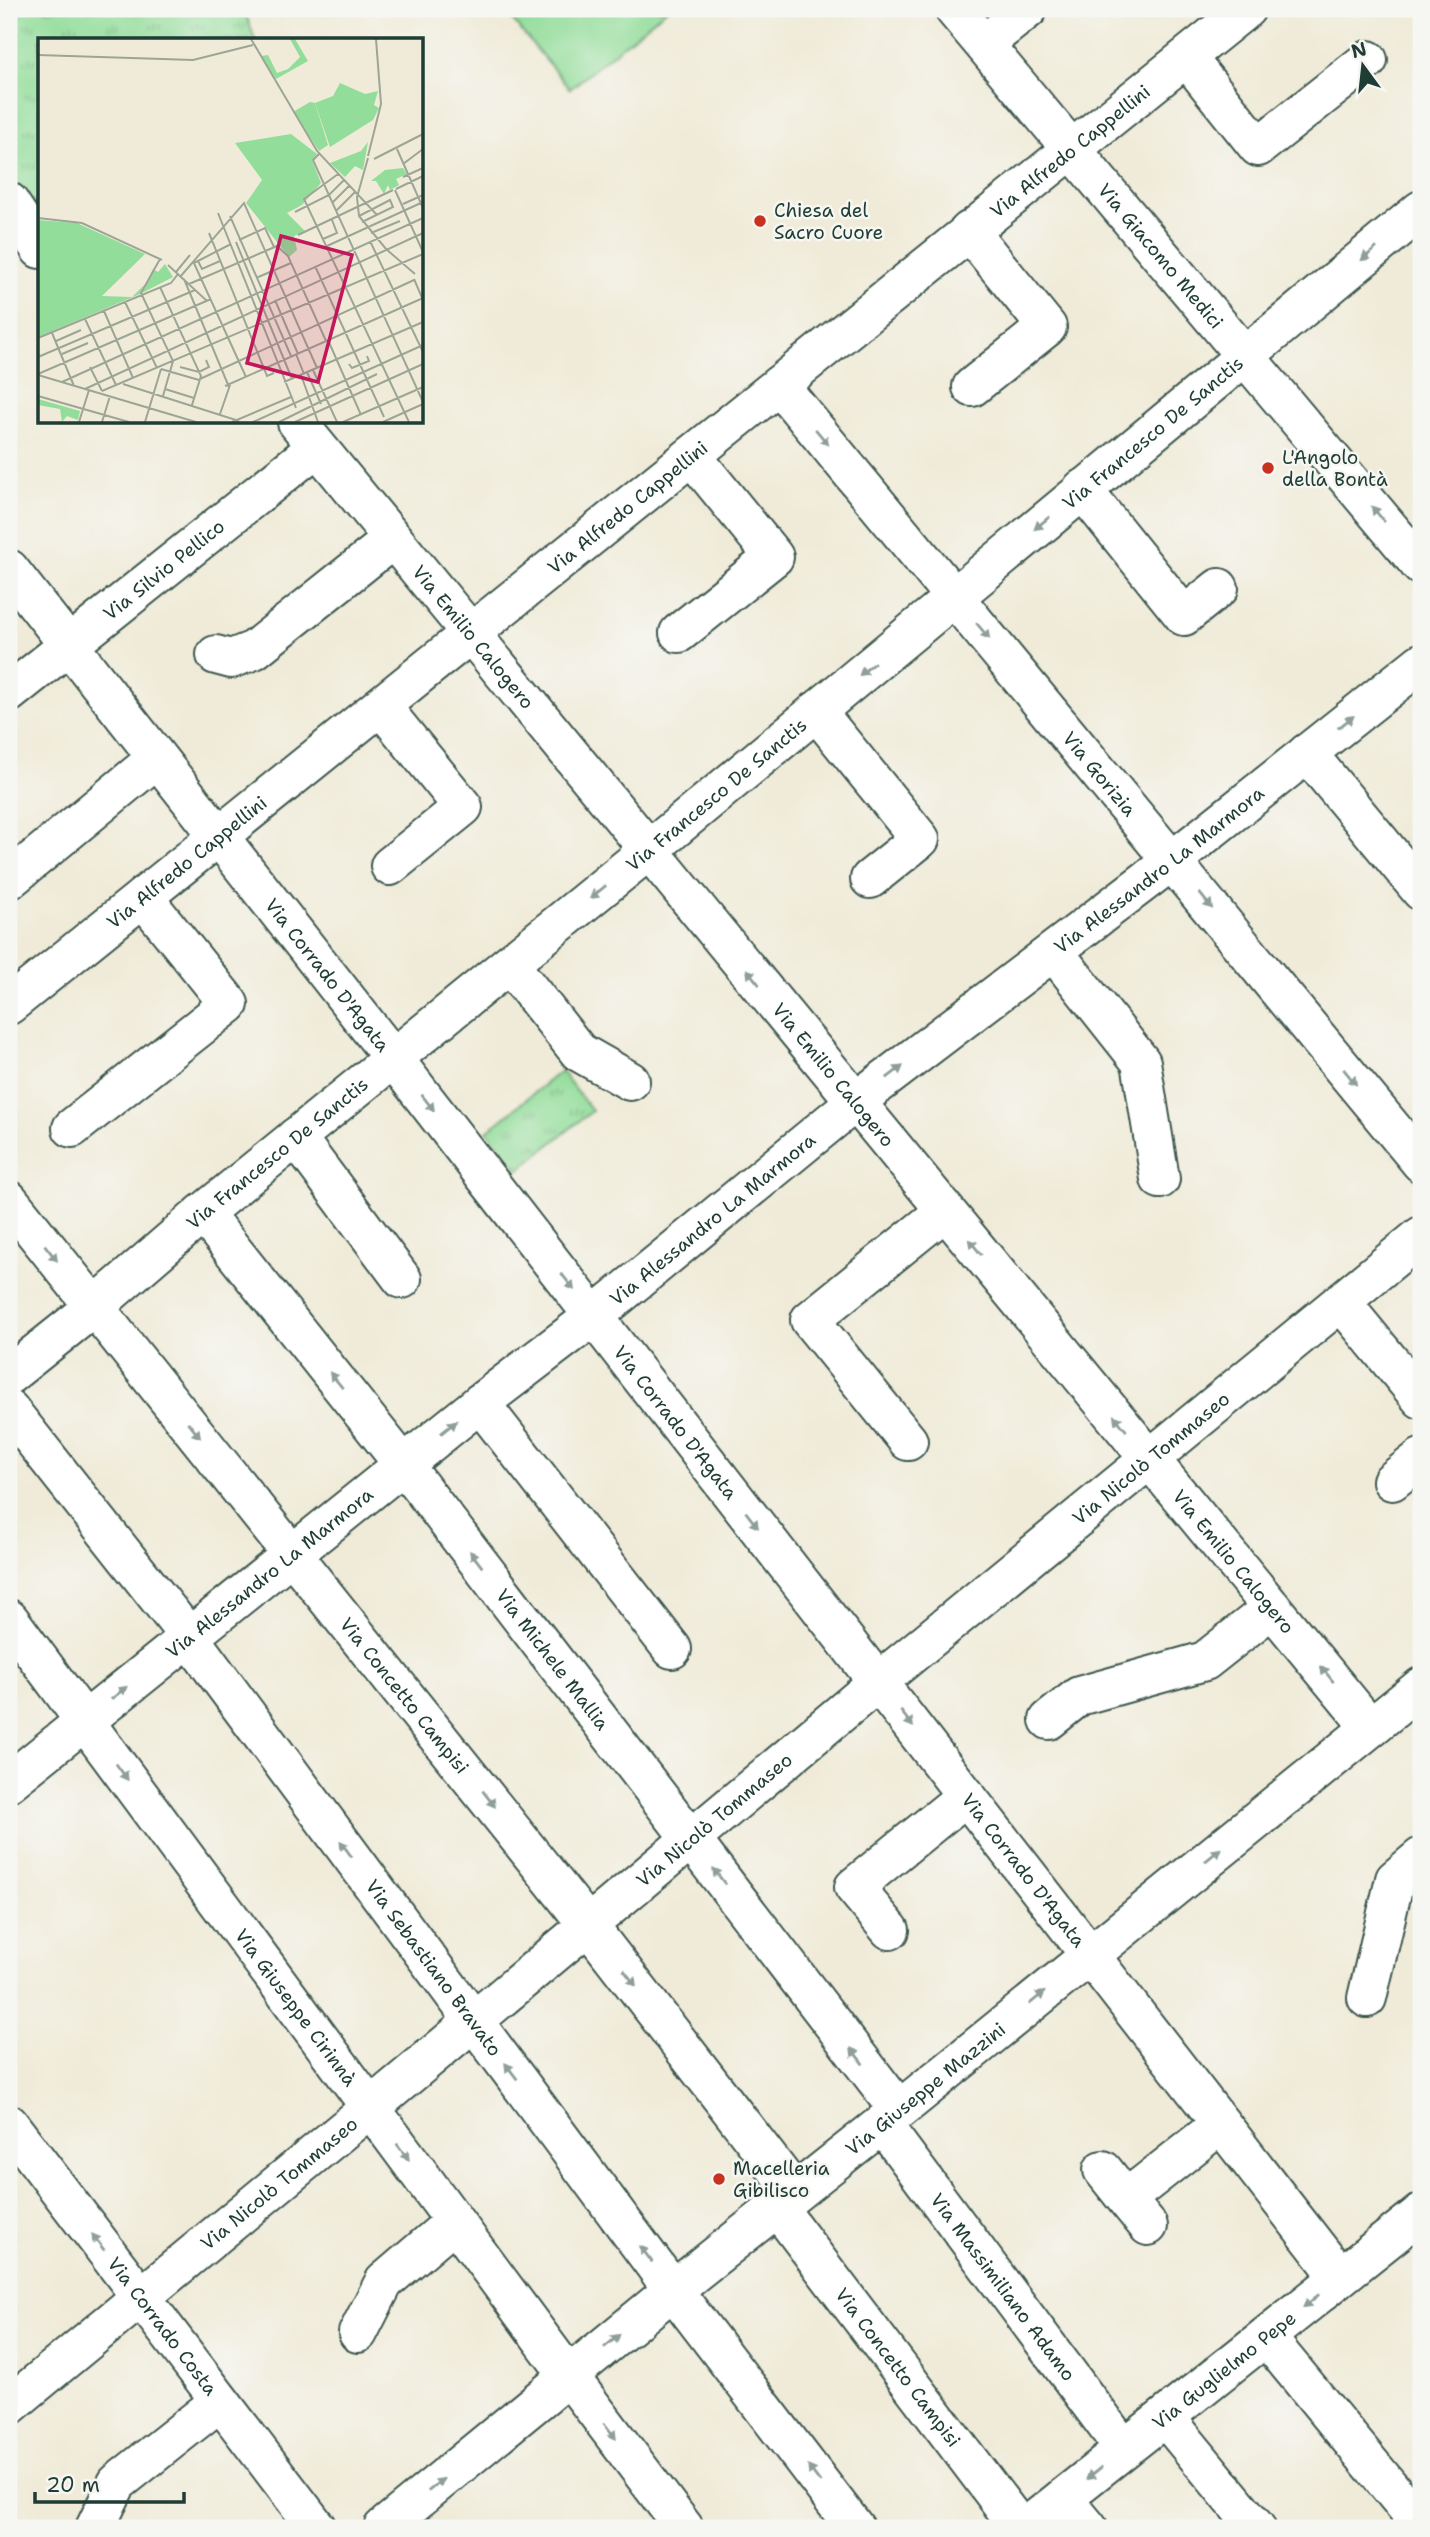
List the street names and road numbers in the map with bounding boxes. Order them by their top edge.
street label: Via Alfredo Cappellini [985,79,1155,223]
street label: Via Giacomo Medici [1093,178,1229,334]
street label: Via Francesco De Sanctis [1057,350,1248,515]
street label: Via Alfredo Cappellini [542,435,713,579]
street label: Via Silvio Pellico [98,513,230,626]
street label: Via Emilio Calogero [407,560,540,714]
street label: Via Francesco De Sanctis [620,712,812,877]
street label: Via Gorizia [1057,726,1142,822]
street label: Via Alessandro La Marmora [1049,780,1269,959]
street label: Via Alfredo Cappellini [101,790,272,934]
street label: Via Corrado D'Agata [260,893,396,1057]
street label: Via Emilio Calogero [767,997,900,1152]
street label: Via Francesco De Sanctis [181,1071,373,1235]
street label: Via Alessandro La Marmora [604,1127,821,1311]
street label: Via Corrado D'Agata [608,1340,744,1505]
street label: Via Nicolò Tommaseo [1067,1386,1235,1530]
street label: Via Alessandro La Marmora [160,1482,378,1664]
street label: Via Emilio Calogero [1167,1484,1300,1639]
street label: Via Michele Mallia [491,1583,615,1735]
street label: Via Concetto Campisi [335,1612,475,1779]
street label: Via Nicolò Tommaseo [631,1747,797,1892]
street label: Via Corrado D'Agata [956,1788,1092,1952]
street label: Via Sebastiano Bravato [360,1874,508,2061]
street label: Via Giuseppe Cirinnà [230,1923,363,2091]
street label: Via Giuseppe Mazzini [840,2016,1011,2161]
street label: Via Nicolò Tommaseo [195,2111,363,2255]
street label: Via Massimiliano Adamo [925,2188,1081,2386]
street label: Via Corrado Costa [102,2252,224,2400]
street label: Via Concetto Campisi [830,2283,967,2452]
street label: Via Guglielmo Pepe [1147,2305,1301,2435]

